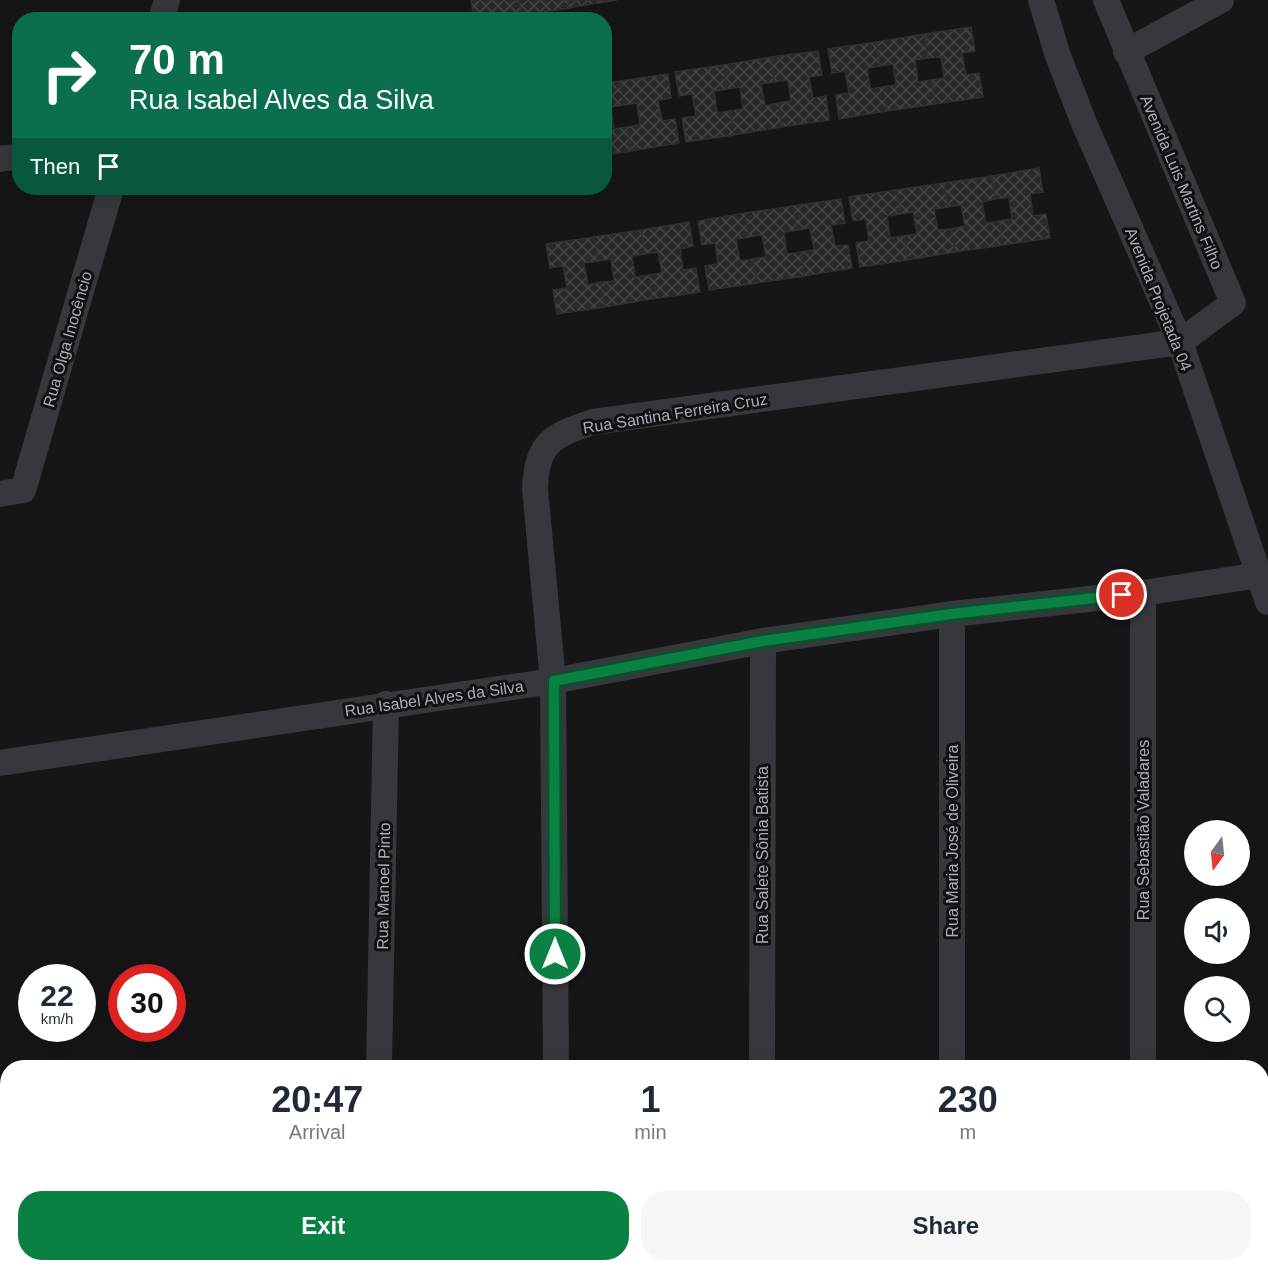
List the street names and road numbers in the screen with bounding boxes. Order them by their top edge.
street label: Avenida Luis Martins Filho [1137,93,1226,272]
street label: Avenida Projetada 04 [1122,225,1195,373]
street label: Rua Olga Inocêncio [40,269,95,409]
street label: Rua Santina Ferreira Cruz [582,390,769,436]
street label: Rua Isabel Alves da Silva [343,678,525,719]
street label: Rua Sebastião Valadares [1135,740,1152,920]
street label: Rua Maria José de Oliveira [944,744,961,937]
street label: Rua Salete Sônia Batista [754,766,771,944]
street label: Rua Manoel Pinto [374,822,393,950]

